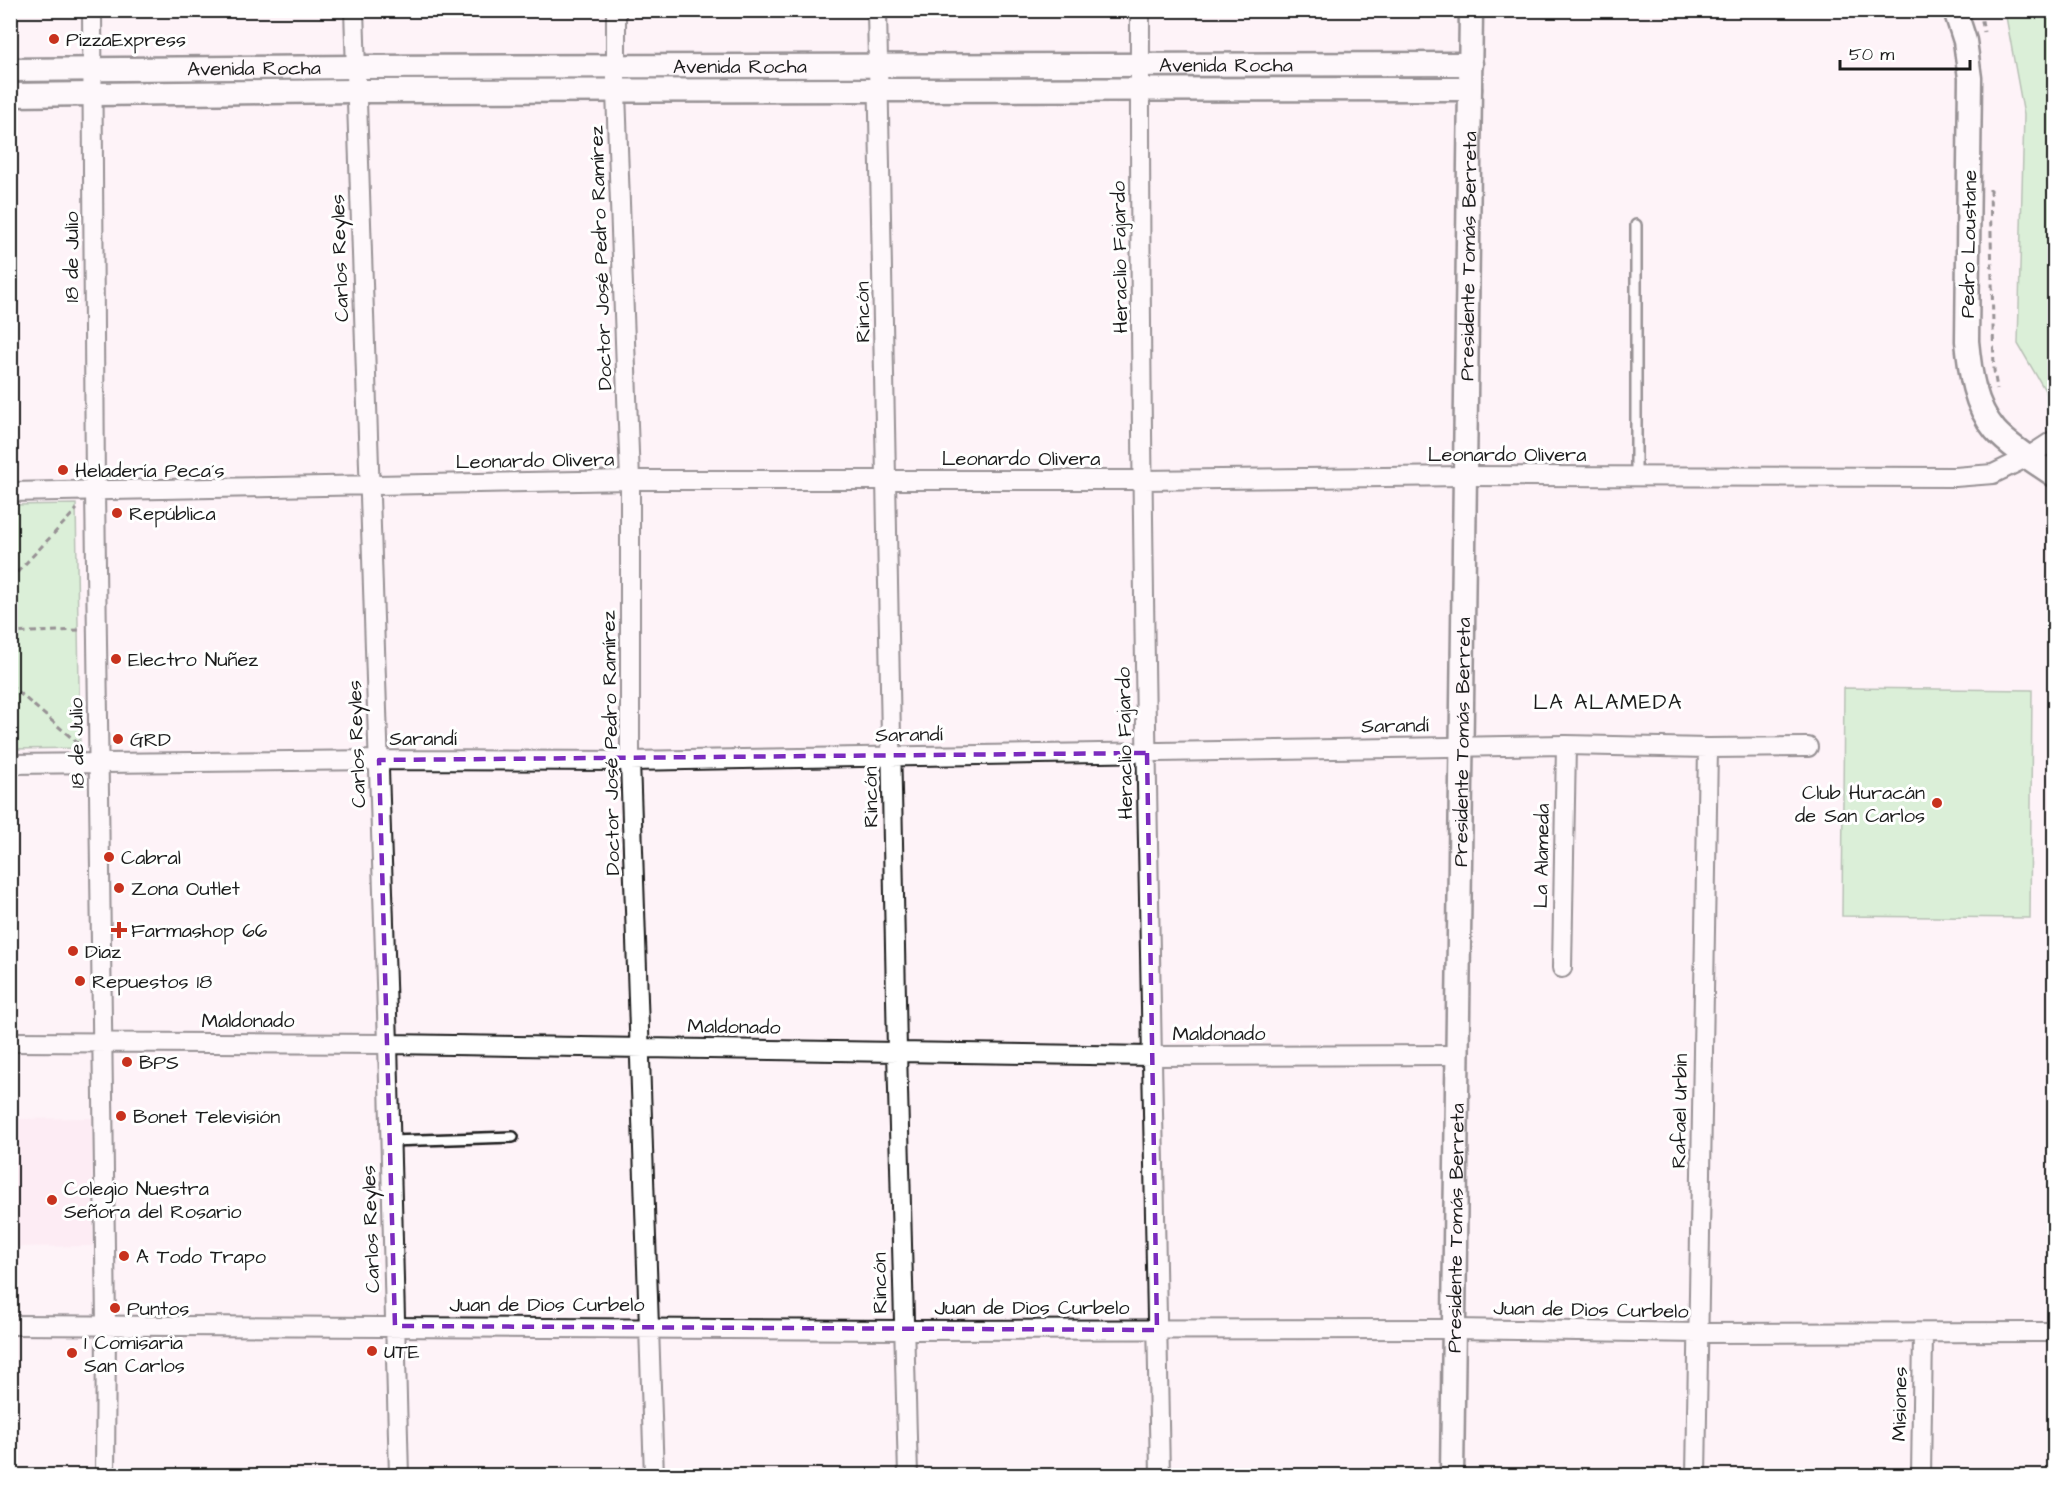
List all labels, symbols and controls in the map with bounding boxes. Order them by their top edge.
place label: PizzaExpress [66,26,186,54]
marker: PizzaExpress [47,32,61,46]
scale bar [1840,33,1970,71]
text: 50 m [1849,42,1894,67]
street label: Avenida Rocha [1159,51,1293,80]
street label: Avenida Rocha [673,53,807,81]
street label: Avenida Rocha [187,54,321,83]
street label: Doctor José Pedro Ramírez [582,125,620,391]
street label: Presidente Tomás Berreta [1453,131,1484,381]
street label: Pedro Loustane [1954,169,1984,319]
street label: Heraclio Fajardo [1105,180,1135,333]
street label: Carlos Reyles [324,194,357,322]
street label: 18 de Julio [58,212,86,302]
street label: Rincón [848,281,878,343]
street label: Leonardo Olivera [1428,441,1586,469]
street label: Leonardo Olivera [942,445,1100,473]
street label: Leonardo Olivera [455,446,615,476]
place label: Heladería Peca´s [75,457,224,485]
marker: Heladería Peca´s [56,463,70,477]
place label: República [129,500,216,528]
marker: República [110,506,124,520]
street label: Doctor José Pedro Ramírez [595,610,627,876]
street label: Presidente Tomás Berreta [1447,617,1478,867]
place label: Electro Nuñez [128,646,258,674]
marker: Electro Nuñez [109,652,123,666]
street label: Heraclio Fajardo [1110,666,1140,819]
street label: Carlos Reyles [341,680,374,808]
district label: LA ALAMEDA [1533,688,1683,717]
street label: 18 de Julio [62,697,92,789]
street label: Sarandí [1361,711,1429,741]
street label: Sarandí [875,720,943,750]
street label: Sarandí [389,725,457,753]
place label: GRD [130,726,171,754]
marker: GRD [111,732,125,746]
street label: Rincón [856,766,886,828]
place label: Club Huracán de San Carlos [1795,779,1925,830]
marker: Club Huracán de San Carlos [1930,796,1944,810]
street label: La Alameda [1527,803,1557,909]
place label: Cabral [121,844,181,872]
marker: Cabral [102,850,116,864]
place label: Zona Outlet [131,875,240,903]
marker: Zona Outlet [112,881,126,895]
place label: Farmashop 66 [131,917,268,945]
marker: Farmashop 66 [112,923,126,937]
place label: Diaz [85,938,121,966]
marker: Diaz [66,944,80,958]
place label: Repuestos 18 [92,968,212,996]
marker: Repuestos 18 [73,974,87,988]
street label: Maldonado [201,1007,295,1035]
street label: Maldonado [687,1012,781,1042]
street label: Maldonado [1172,1020,1266,1048]
place label: BPS [139,1049,179,1077]
street label: Rafael Urbin [1665,1053,1695,1169]
marker: BPS [120,1055,134,1069]
place label: Bonet Televisión [133,1103,280,1131]
street label: Presidente Tomás Berreta [1441,1103,1472,1353]
marker: Bonet Televisión [114,1109,128,1123]
street label: Carlos Reyles [355,1165,388,1293]
place label: Colegio Nuestra Señora del Rosario [64,1175,241,1226]
marker: Colegio Nuestra Señora del Rosario [45,1193,59,1207]
place label: A Todo Trapo [136,1243,266,1271]
marker: A Todo Trapo [117,1249,131,1263]
street label: Rincón [865,1252,895,1314]
street label: Juan de Dios Curbelo [449,1291,645,1319]
street label: Juan de Dios Curbelo [934,1294,1130,1322]
street label: Juan de Dios Curbelo [1493,1294,1689,1326]
place label: Puntos [127,1295,189,1323]
marker: Puntos [108,1301,122,1315]
place label: 1 Comisaria San Carlos [84,1329,185,1380]
place label: UTE [384,1338,420,1366]
marker: UTE [365,1344,379,1358]
marker: 1 Comisaria San Carlos [65,1346,79,1360]
street label: Misiones [1885,1366,1915,1442]

